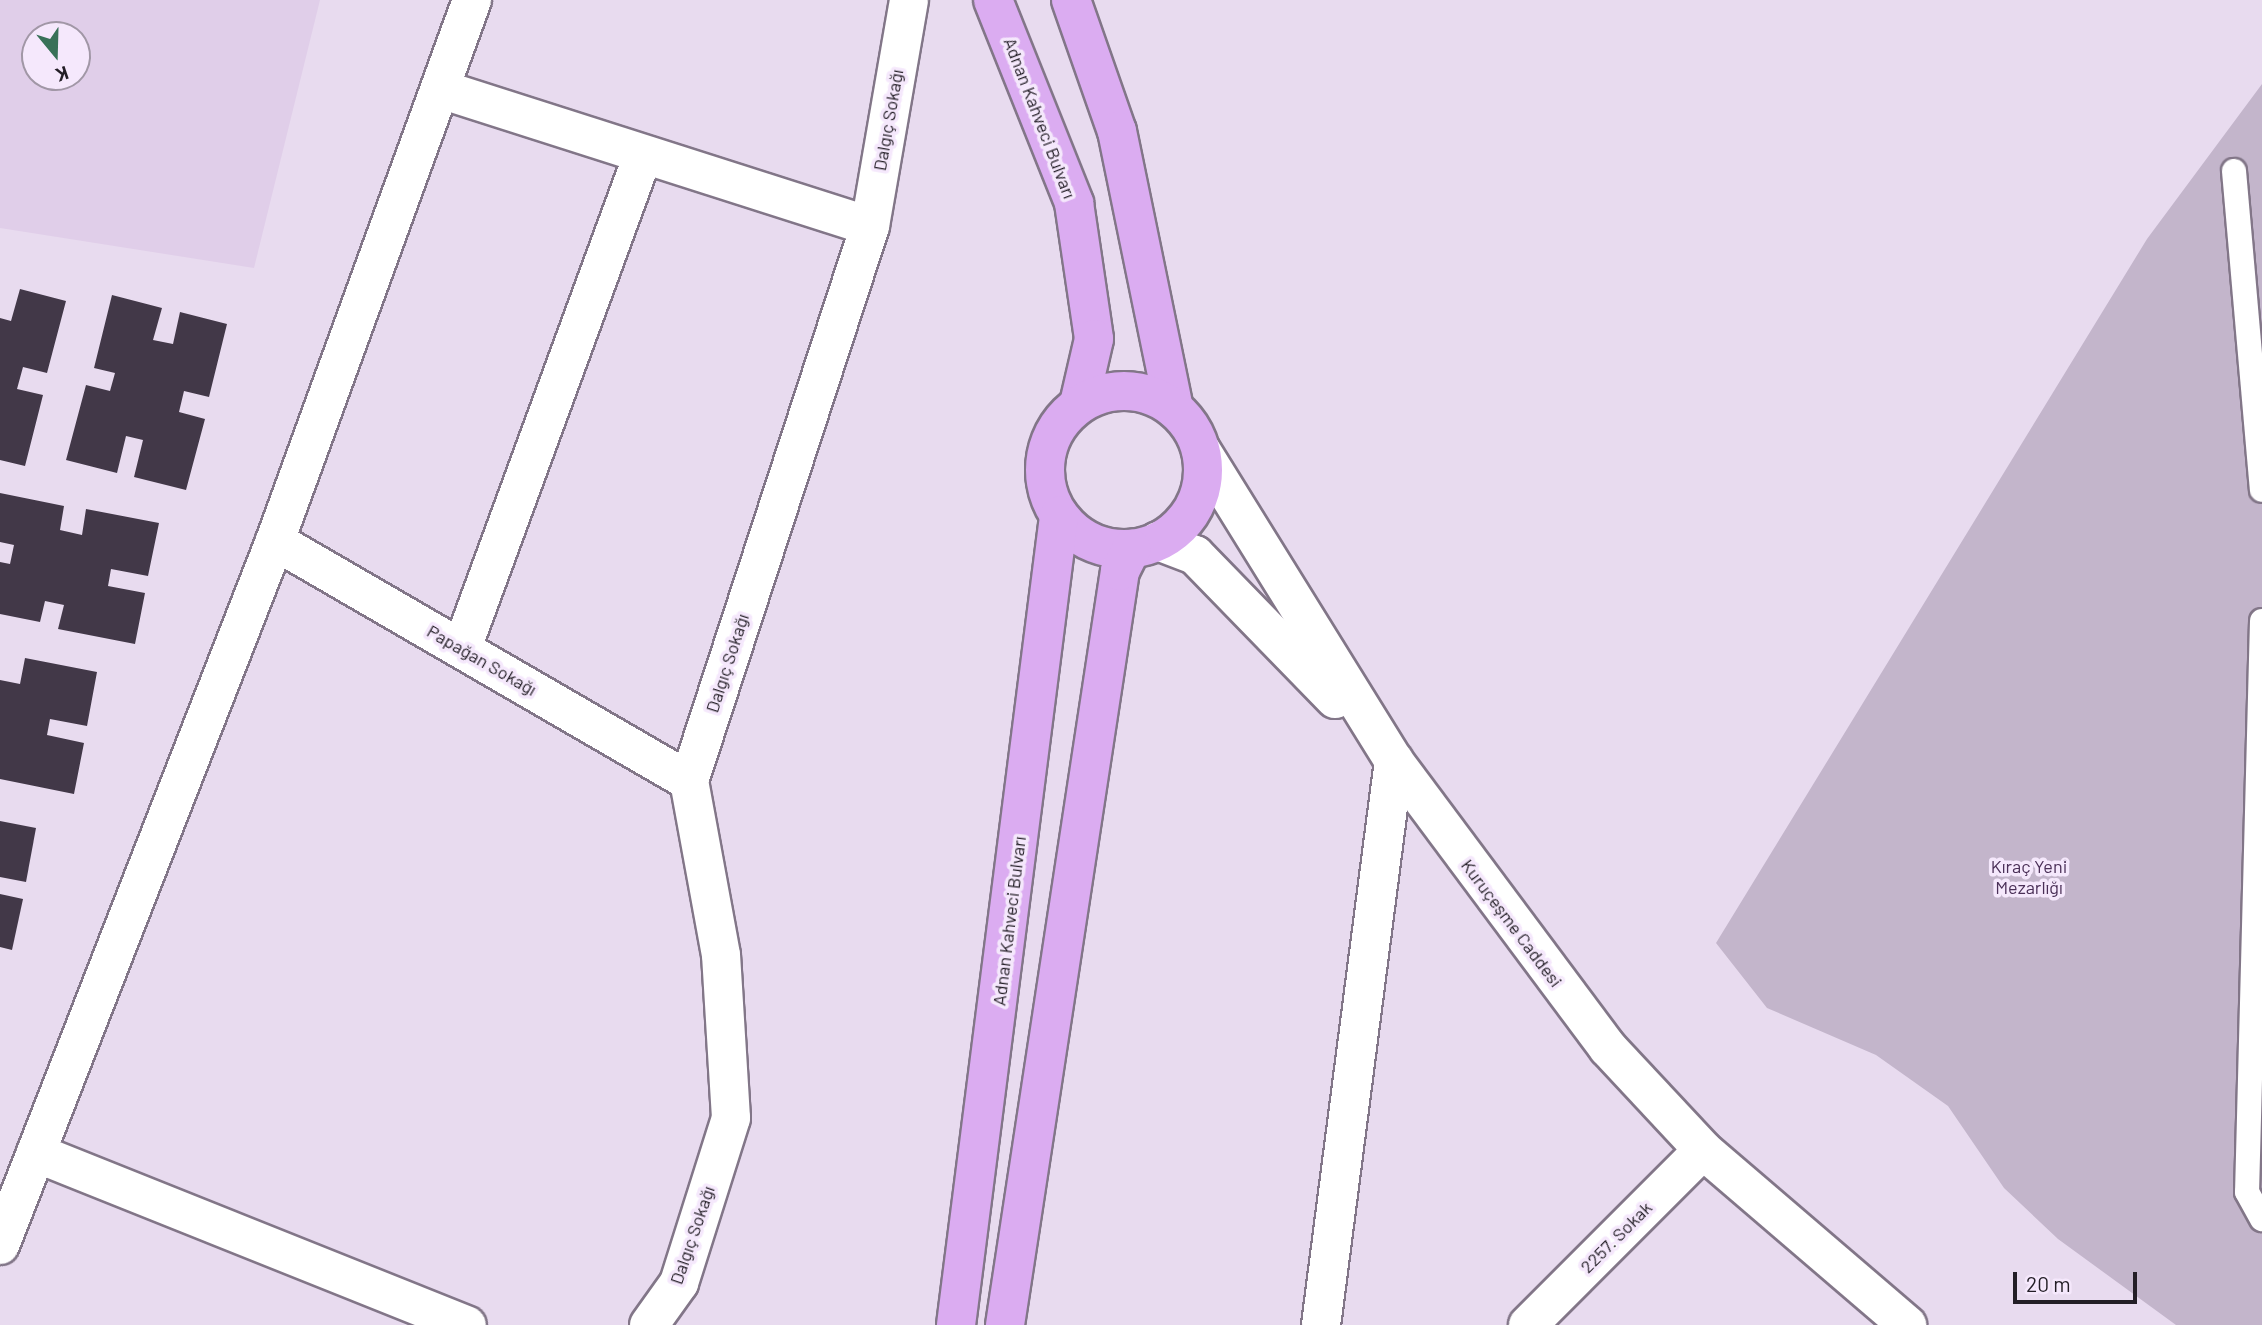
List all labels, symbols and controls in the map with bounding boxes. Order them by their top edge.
north arrow [21,21,91,91]
street label: Adnan Kahveci Bulvarı [999,35,1081,201]
text: K [53,62,72,87]
street label: Dalgıç Sokağı [868,68,908,172]
street label: Dalgıç Sokağı [701,611,753,715]
street label: Papağan Sokağı [423,620,541,700]
street label: Adnan Kahveci Bulvarı [988,835,1030,1007]
street label: Kuruçeşme Caddesi [1457,855,1567,991]
park label: Kıraç Yeni Mezarlığı [1991,856,2067,898]
street label: Dalgıç Sokağı [665,1183,719,1287]
street label: 2257. Sokak [1576,1197,1656,1277]
scale bar [2017,1258,2141,1302]
text: 20 m [2026,1271,2071,1296]

